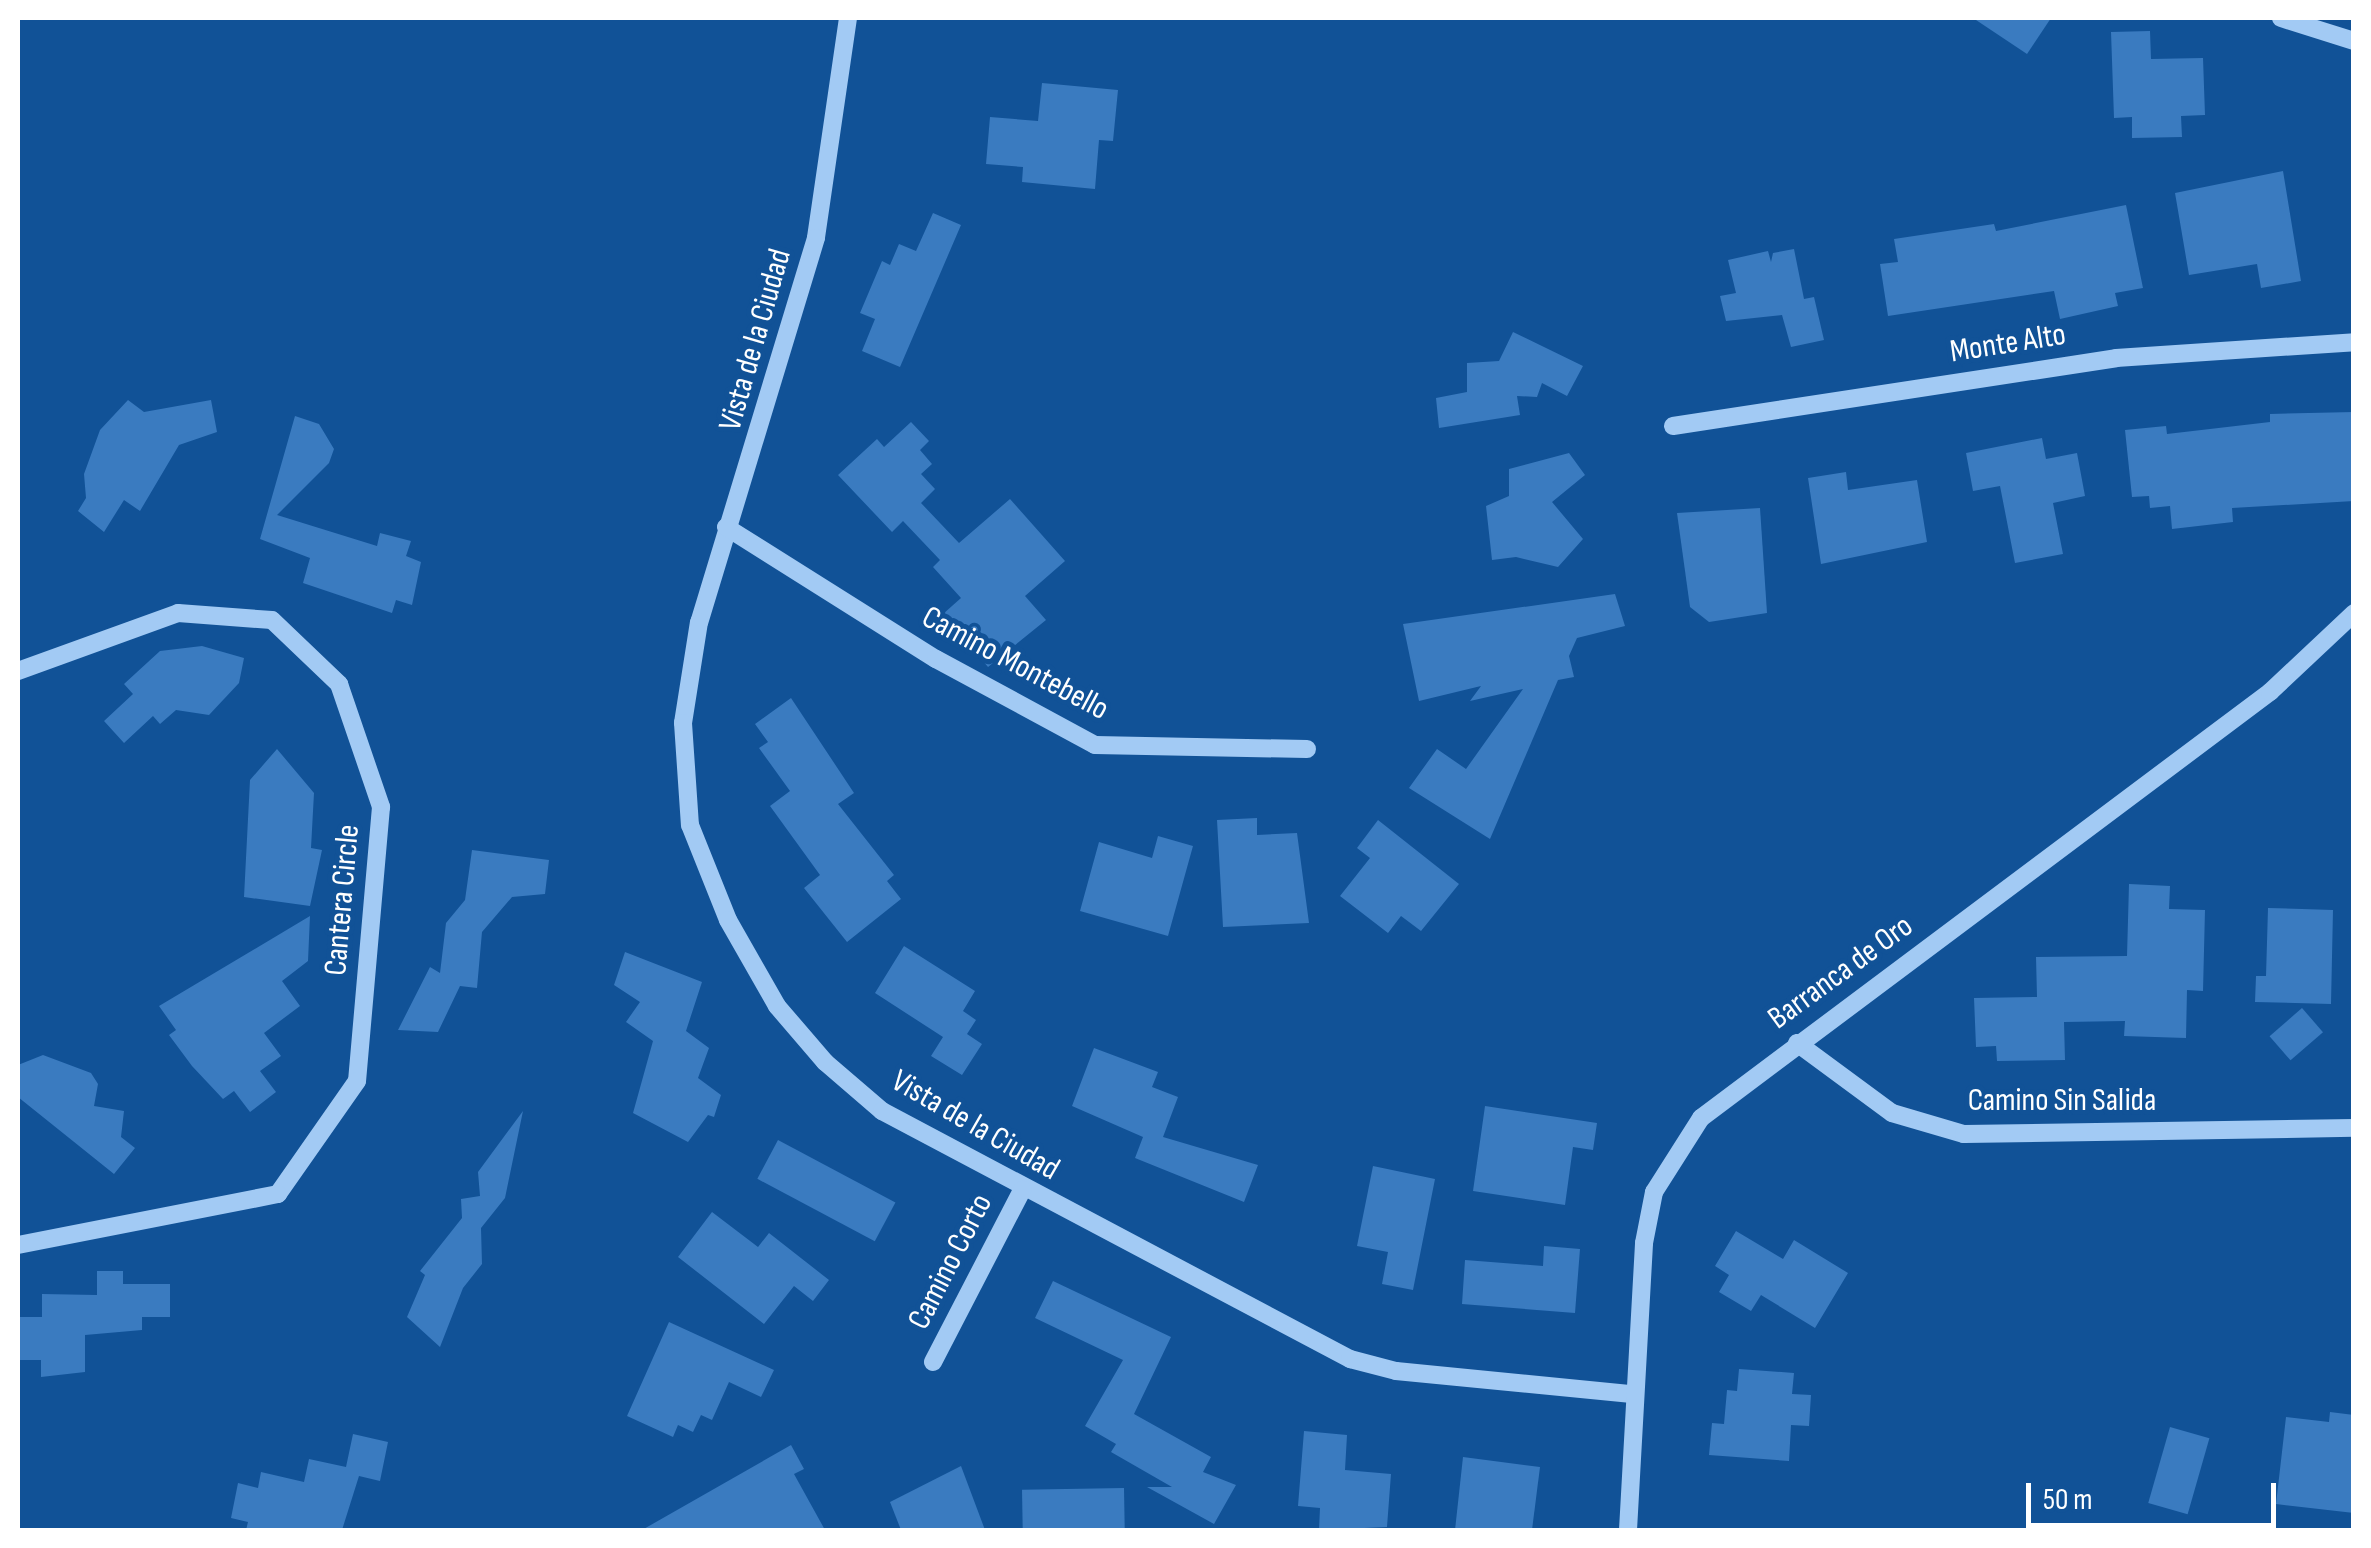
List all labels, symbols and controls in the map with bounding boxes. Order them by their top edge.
street label: Vista de la Ciudad [712,245,800,435]
street label: Monte Alto [1947,316,2069,372]
street label: Camino Montebello [915,599,1115,729]
street label: Cantera Circle [317,823,369,977]
street label: Barranca de Oro [1761,908,1921,1038]
street label: Vista de la Ciudad [884,1063,1066,1189]
street label: Camino Sin Salida [1968,1082,2156,1120]
street label: Camino Corto [901,1188,1001,1336]
scale bar [2031,1463,2281,1525]
text: 50 m [2043,1482,2092,1518]

